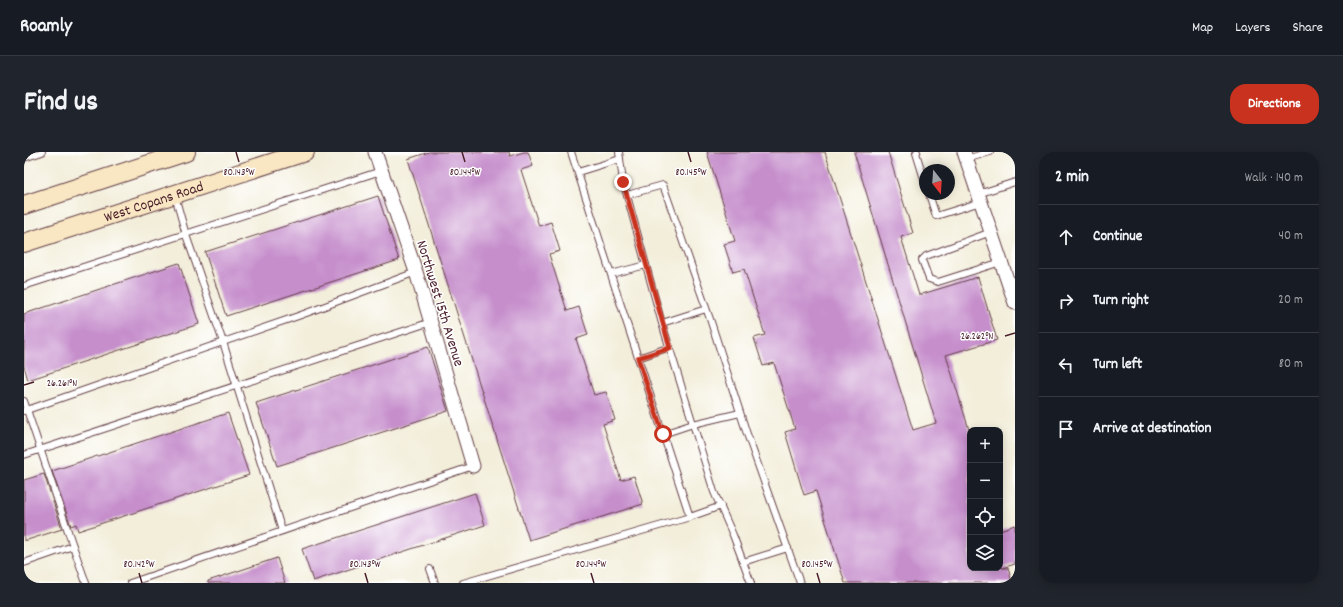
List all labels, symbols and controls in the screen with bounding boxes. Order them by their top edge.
text: Roamly [20,14,72,41]
text: Map [1192,18,1213,38]
text: Layers [1235,18,1270,38]
text: Share [1292,18,1323,38]
text: Find us [24,84,98,124]
button: Directions [1230,84,1319,124]
north arrow [919,164,955,200]
text: 80.143°W [224,166,255,180]
text: 80.144°W [450,166,481,180]
text: 80.145°W [675,166,707,180]
text: 2 min [1055,166,1089,190]
text: Walk · 140 m [1245,169,1303,188]
route end [614,173,632,191]
street label: West Copans Road [101,177,207,229]
icon: ahead [1055,226,1077,248]
text: Continue [1093,226,1142,248]
text: 40 m [1279,227,1303,246]
street label: Northwest 15th Avenue [409,238,469,370]
icon: right [1055,290,1077,312]
text: Turn right [1093,290,1149,312]
text: 20 m [1278,291,1303,310]
text: 26.262°N [961,330,993,344]
icon: left [1055,354,1077,376]
text: Turn left [1093,354,1142,376]
text: 80 m [1279,355,1303,374]
text: 26.261°N [47,377,77,391]
icon: arrive [1055,418,1077,440]
text: Arrive at destination [1093,418,1211,440]
route start [654,425,672,443]
map controls [967,427,1003,571]
button: + [967,427,1003,463]
button: − [967,463,1003,499]
button: locate [967,499,1003,535]
button: layers [967,535,1003,571]
text: 80.142°W [124,558,155,572]
text: 80.143°W [350,558,381,572]
text: 80.144°W [576,558,607,572]
text: 80.145°W [801,558,833,572]

